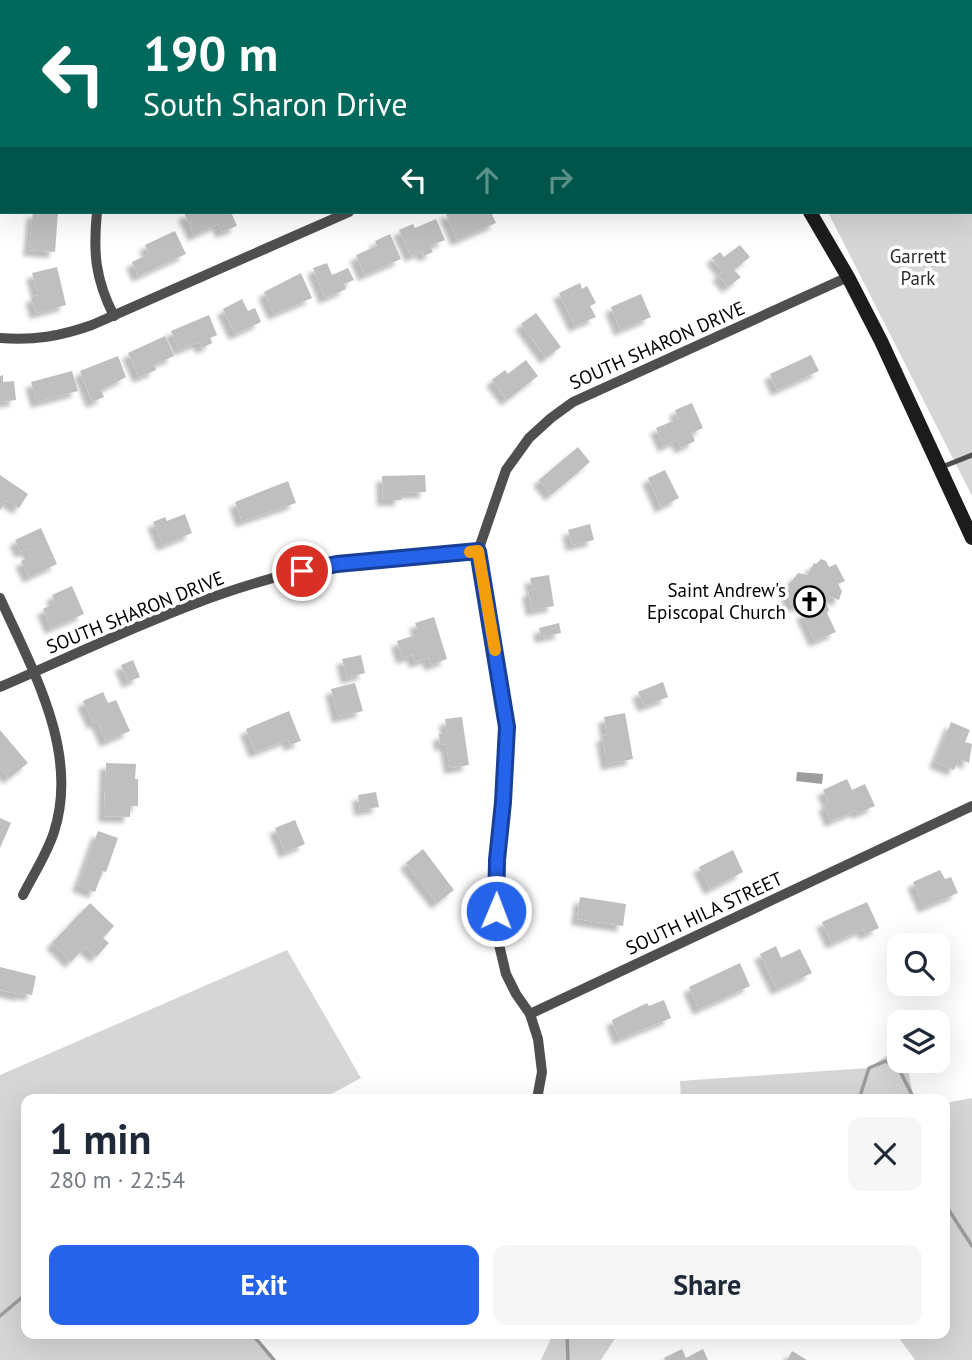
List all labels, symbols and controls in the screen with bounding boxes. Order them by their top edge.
text: 190 m [143,21,278,85]
icon: left [28,28,119,119]
text: South Sharon Drive [143,83,407,125]
icon: left [395,161,433,199]
icon: ahead [468,161,506,199]
icon: right [541,161,579,199]
park label: Garrett Park [890,244,947,290]
street label: SOUTH SHARON DRIVE [566,296,748,394]
pin [272,541,332,601]
icon: arrive [283,552,321,590]
street label: SOUTH SHARON DRIVE [43,565,227,659]
place label: Saint Andrew's Episcopal Church [647,578,786,624]
church icon: Saint Andrew's Episcopal Church [792,584,826,618]
street label: SOUTH HILA STREET [622,866,787,960]
position arrow [459,874,533,948]
map controls [887,933,950,1073]
button: search [887,933,950,996]
button: layers [887,1010,950,1073]
text: 1 min [49,1111,151,1166]
button: close [848,1117,922,1191]
text: 280 m · 22:54 [49,1165,185,1194]
button: Exit [49,1245,479,1325]
button: Share [493,1245,922,1325]

